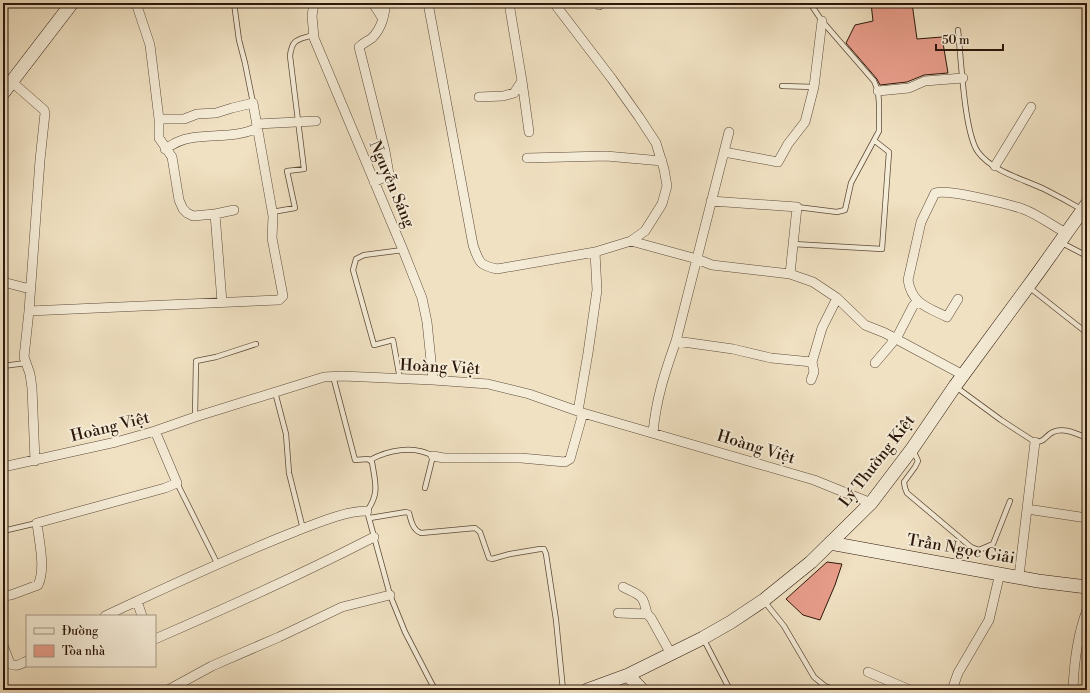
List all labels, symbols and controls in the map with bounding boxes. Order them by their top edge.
scale bar [936,26,1003,52]
text: 50 m [942,33,970,48]
street label: Nguyễn Sáng [365,137,420,231]
street label: Hoàng Việt [399,355,481,379]
street label: Hoàng Việt [68,407,152,446]
street label: Lý Thường Kiệt [835,411,919,511]
street label: Hoàng Việt [715,426,798,468]
street label: Trần Ngọc Giải [905,530,1017,568]
legend [26,615,156,667]
text: Đường [62,624,99,639]
text: Tòa nhà [62,644,106,659]

